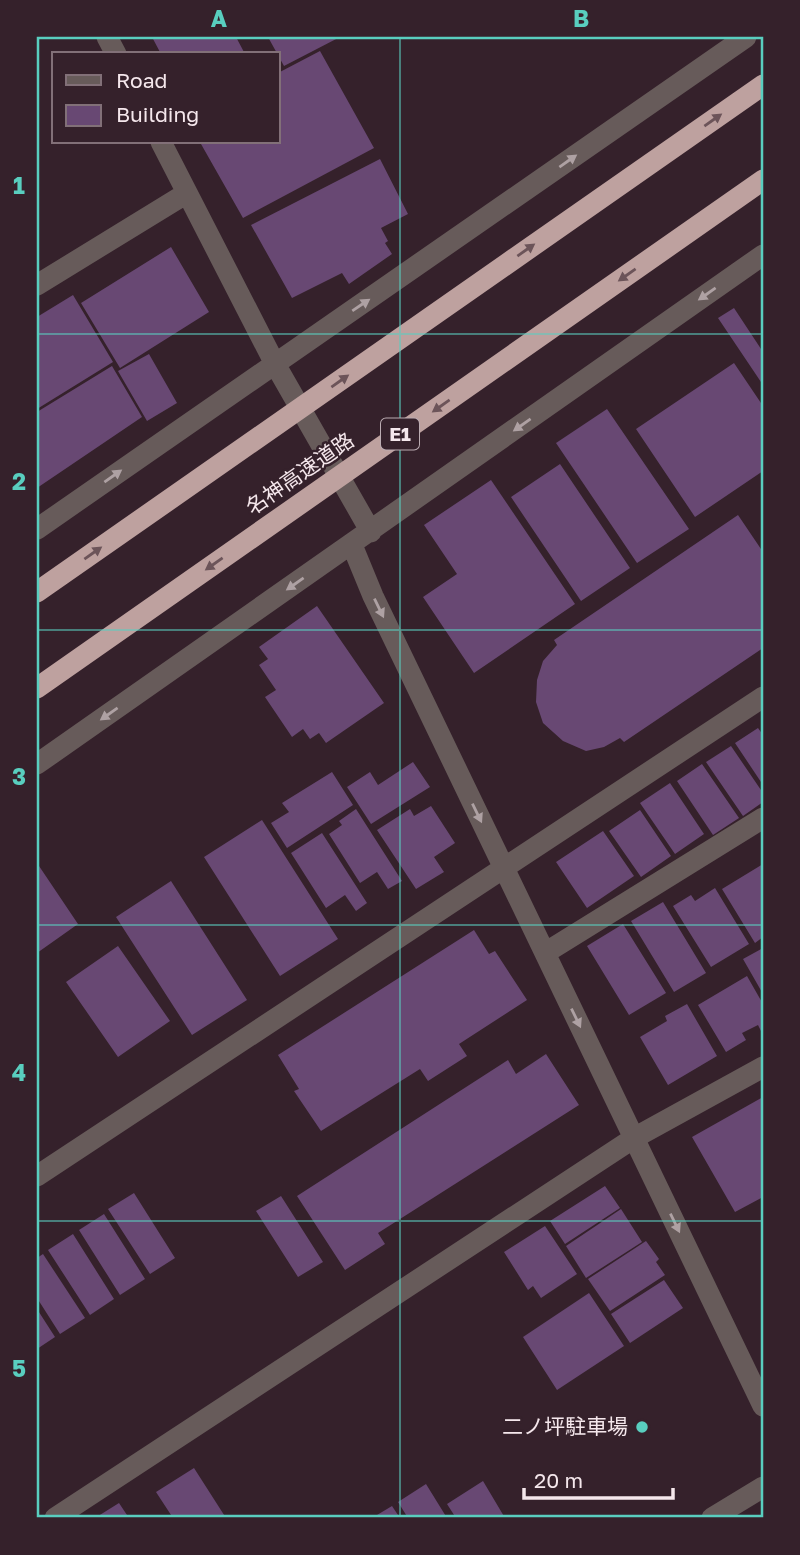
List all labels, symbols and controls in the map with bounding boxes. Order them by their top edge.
text: A [211,4,228,32]
text: B [573,4,589,32]
legend [52,52,280,144]
text: Road [116,67,167,93]
text: Building [116,101,199,127]
one-way arrow [704,113,722,127]
one-way arrow [559,154,577,168]
text: 1 [13,171,25,199]
one-way arrow [517,243,535,257]
one-way arrow [618,268,636,282]
one-way arrow [698,287,716,301]
one-way arrow [352,298,370,312]
one-way arrow [331,374,349,388]
one-way arrow [432,399,450,413]
road number: E1 [381,418,419,449]
one-way arrow [513,418,531,432]
street label: 名神高速道路 [240,426,358,520]
text: 2 [12,467,26,495]
one-way arrow [104,469,122,483]
one-way arrow [84,546,102,560]
one-way arrow [205,557,223,571]
one-way arrow [286,577,304,591]
one-way arrow [373,598,384,618]
one-way arrow [100,707,118,721]
text: 3 [12,762,26,790]
one-way arrow [472,803,483,823]
one-way arrow [571,1008,582,1028]
text: 4 [12,1058,26,1086]
one-way arrow [669,1213,681,1233]
text: 5 [12,1354,26,1382]
place label: 二ノ坪駐車場 [502,1413,628,1439]
marker: 二ノ坪駐車場 [634,1419,650,1435]
scale bar [524,1457,672,1501]
text: 20 m [534,1467,583,1493]

